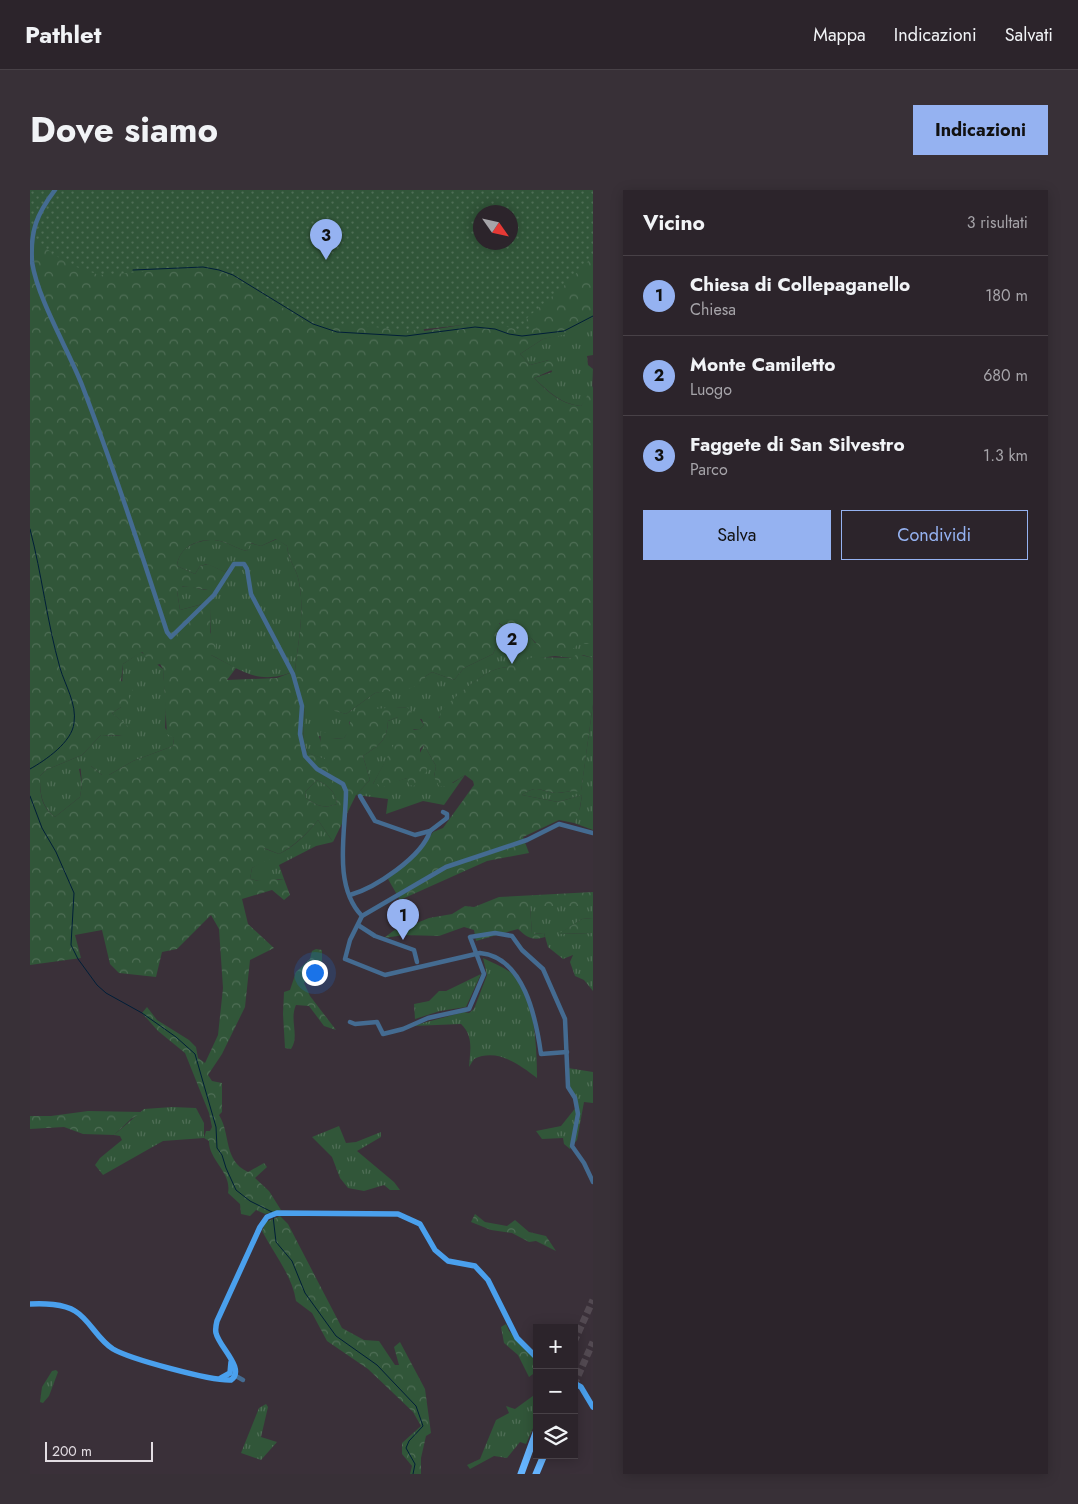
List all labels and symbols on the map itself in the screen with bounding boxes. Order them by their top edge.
north arrow [473,205,518,250]
pin: 3 [310,219,342,260]
pin: 2 [496,623,528,664]
pin: 1 [387,899,419,940]
your location [302,960,328,986]
scale bar [45,1439,152,1462]

